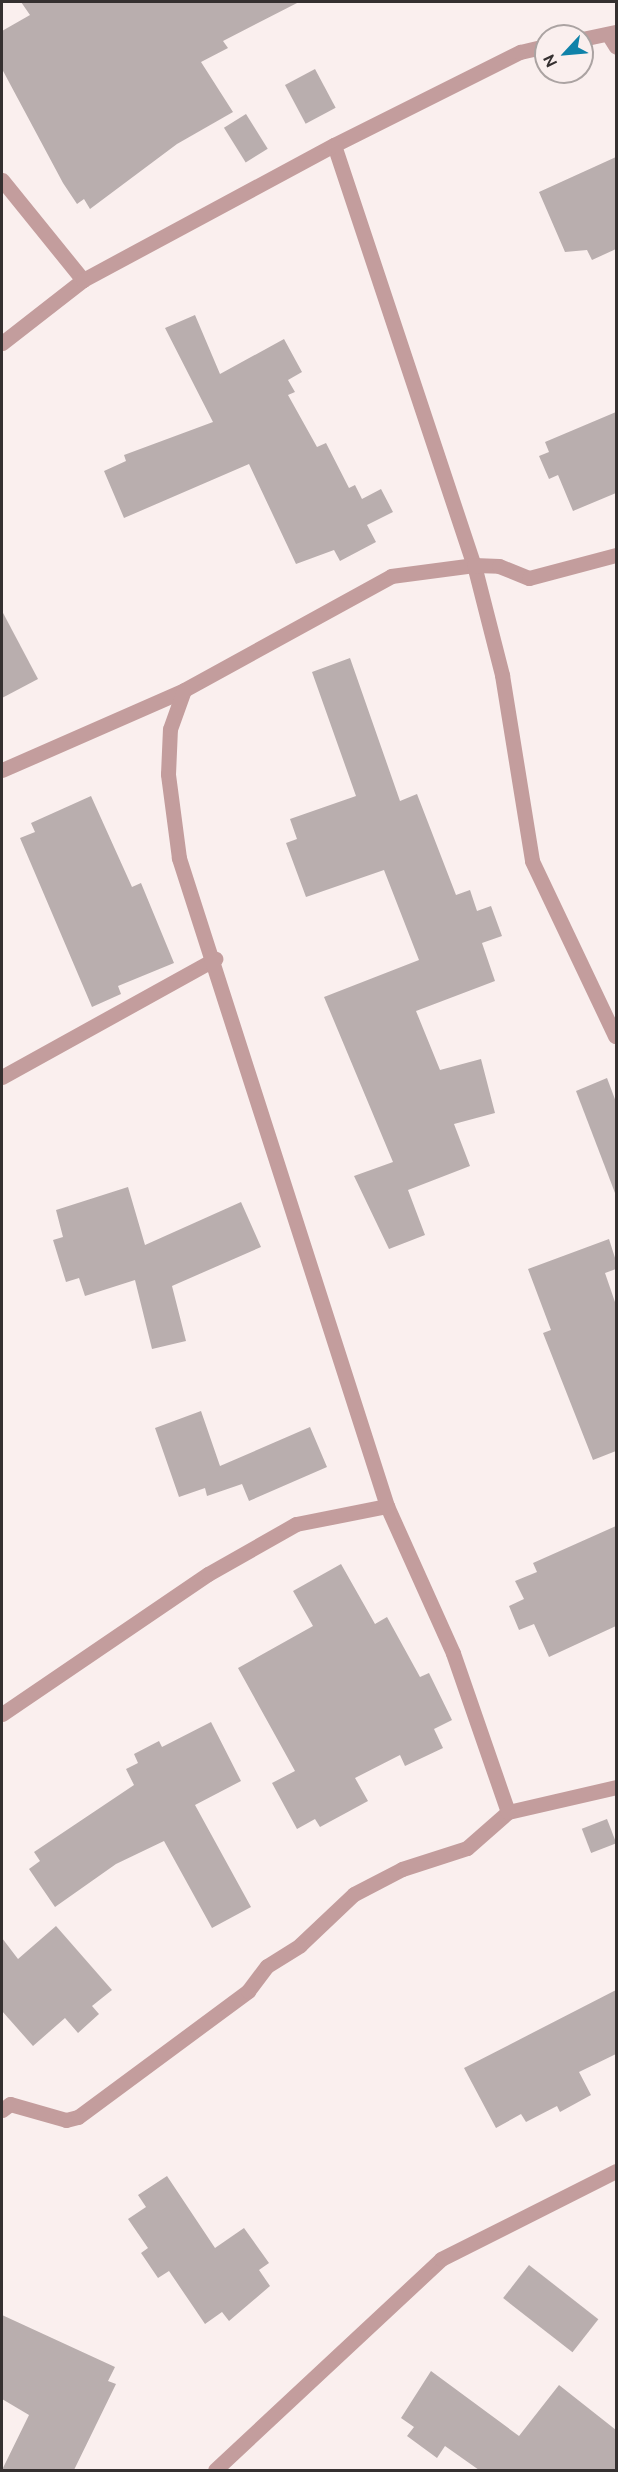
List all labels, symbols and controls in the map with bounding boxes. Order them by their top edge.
north arrow [534,24,594,84]
text: N [539,52,560,70]

